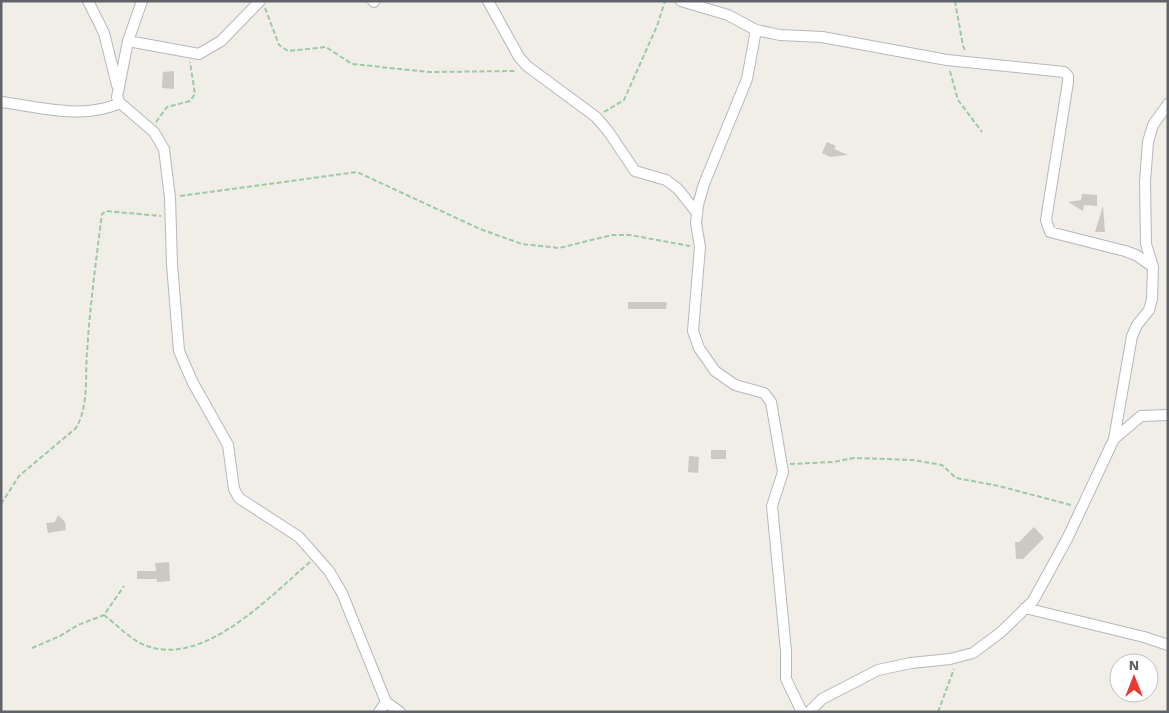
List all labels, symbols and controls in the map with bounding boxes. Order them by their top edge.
north arrow [1109,653,1159,703]
text: N [1129,657,1139,673]

